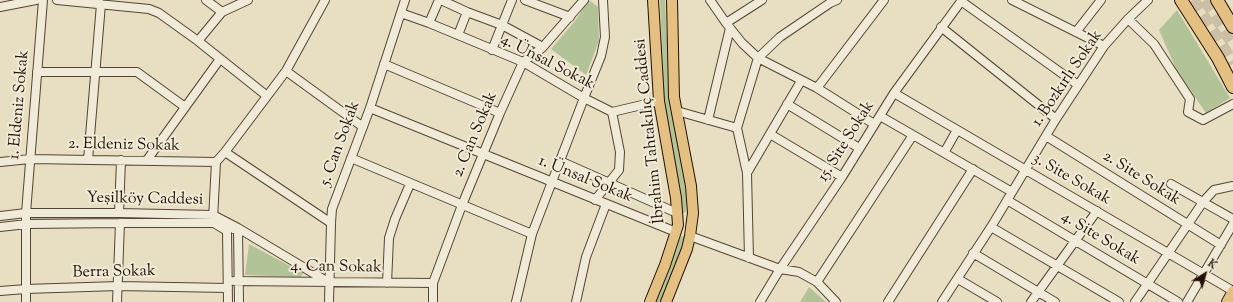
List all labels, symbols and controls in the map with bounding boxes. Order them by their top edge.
street label: 1. Bozkırlı Sokak [1029,27,1107,131]
street label: 4. Ünsal Sokak [497,31,597,95]
street label: İbrahim Tahtakılıç Caddesi [632,37,670,225]
street label: 1. Eldeniz Sokak [6,50,34,160]
street label: 2. Can Sokak [449,89,503,181]
street label: 15. Site Sokak [815,98,879,186]
street label: 5. Can Sokak [317,99,365,189]
street label: 2. Eldeniz Sokak [68,135,180,157]
street label: 2. Site Sokak [1098,147,1184,211]
street label: 3. Site Sokak [1028,150,1114,210]
street label: 1. Ünsal Sokak [535,152,635,208]
street label: Yeşilköy Caddesi [86,189,204,211]
street label: 4. Site Sokak [1057,208,1143,270]
north arrow [1185,254,1225,294]
text: K [1204,256,1220,273]
street label: 4. Can Sokak [290,258,382,278]
street label: Berra Sokak [72,263,156,283]

